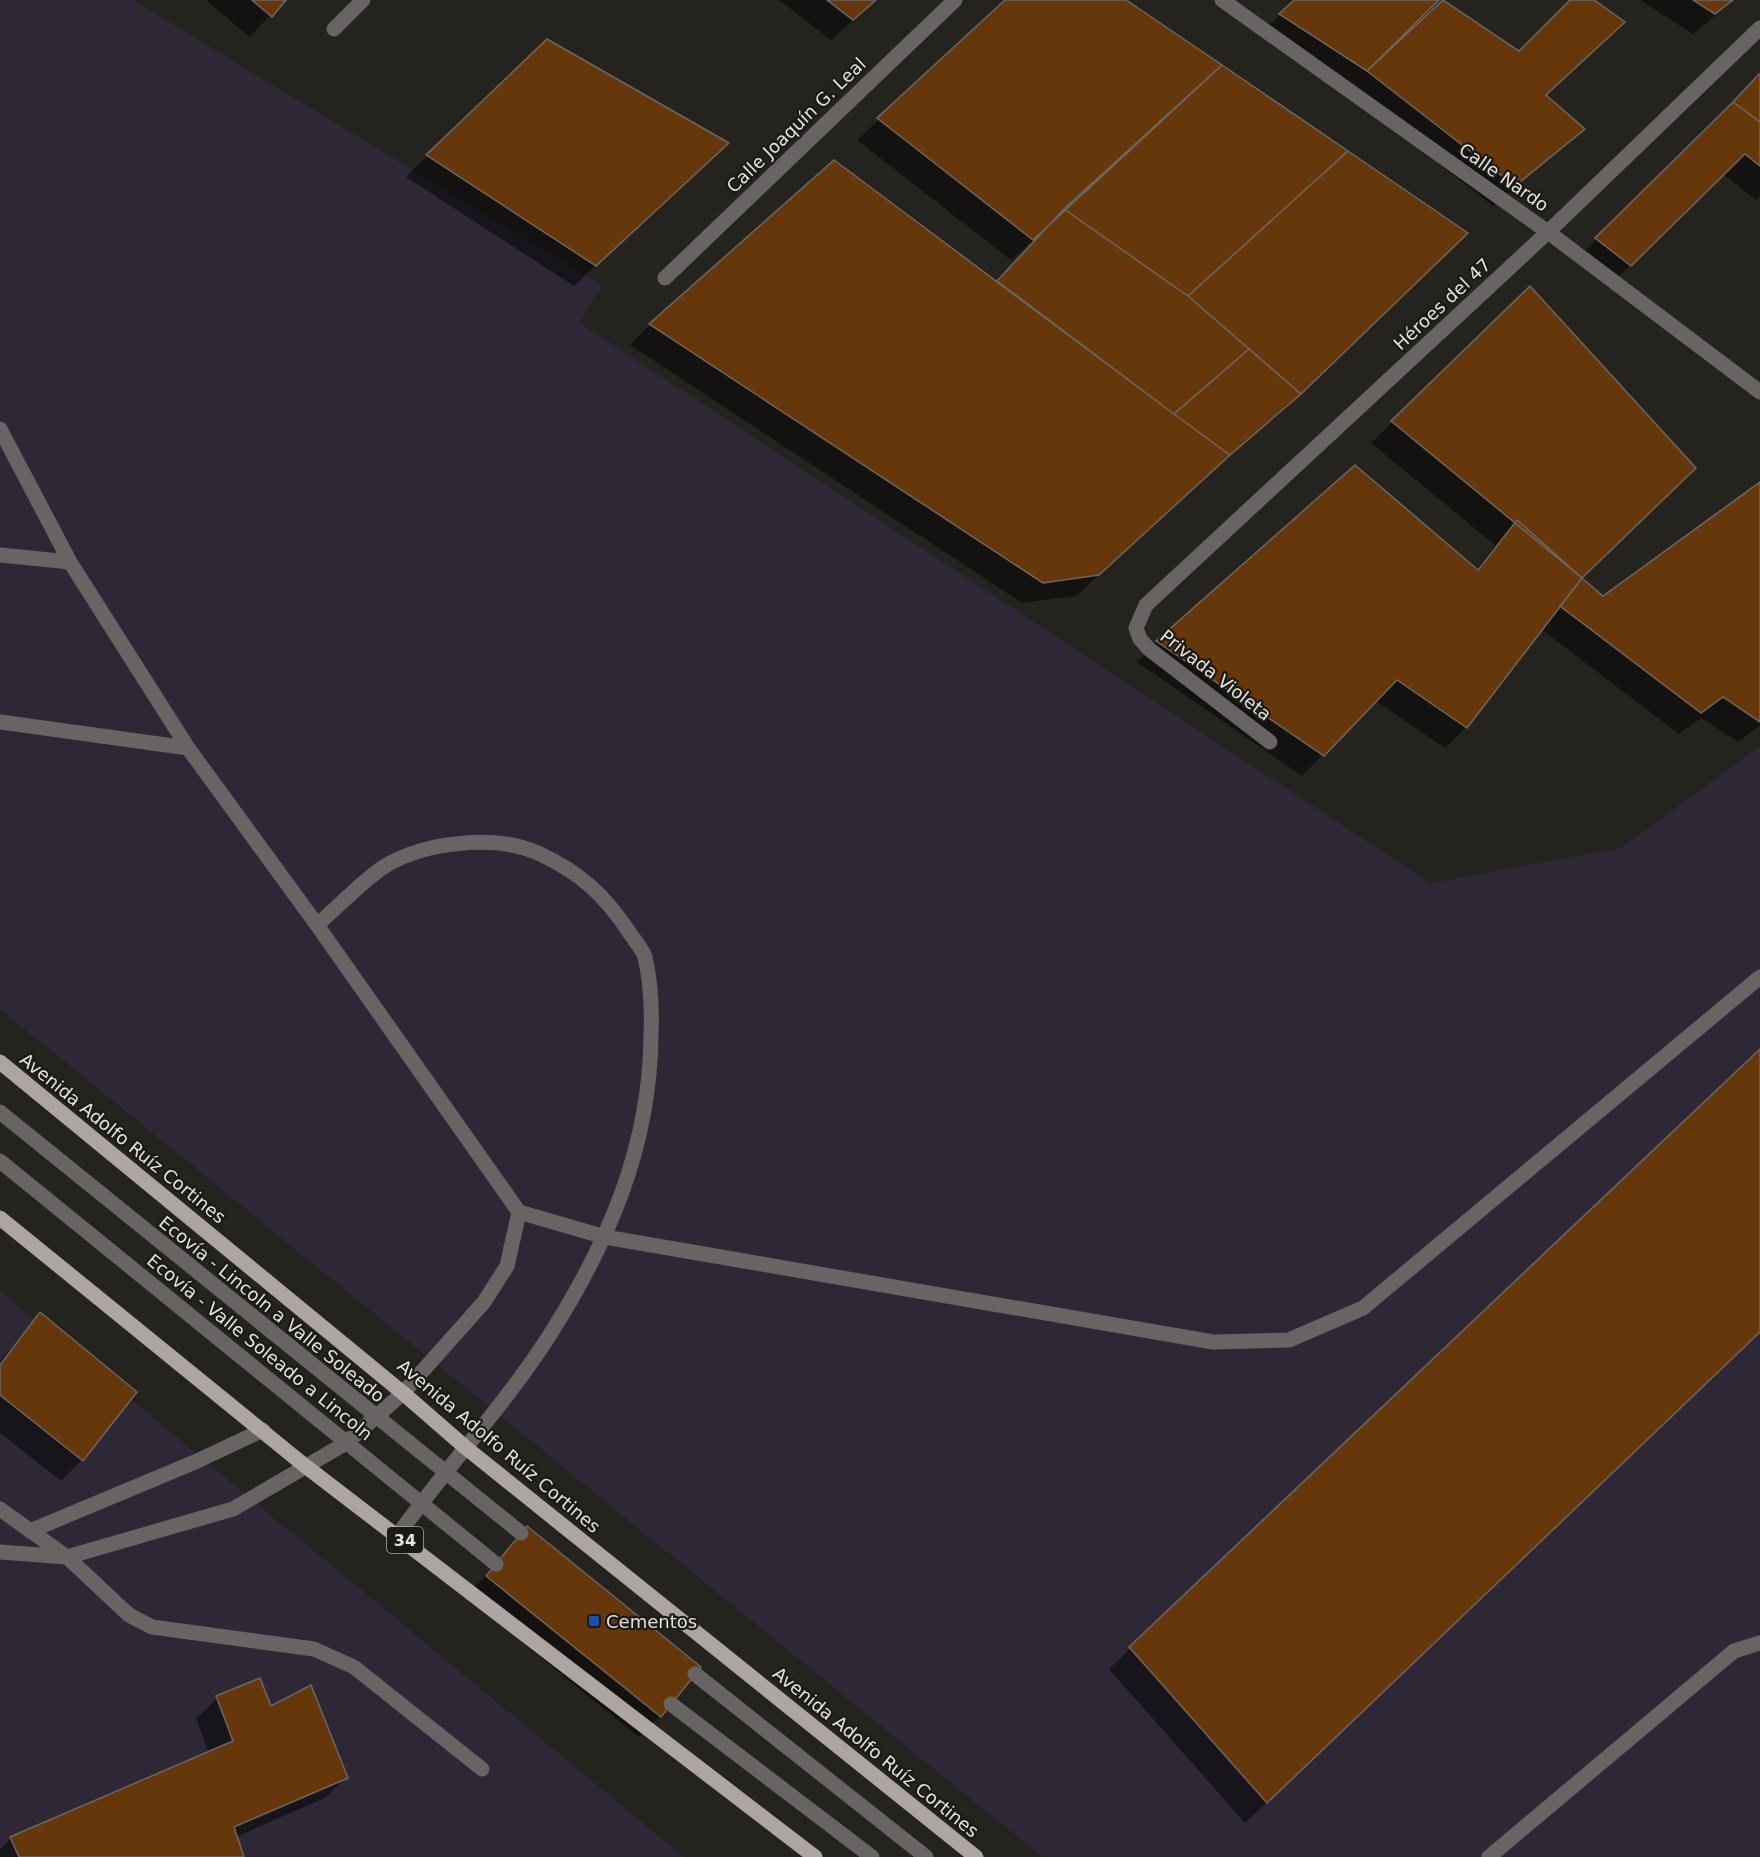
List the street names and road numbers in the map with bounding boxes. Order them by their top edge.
street label: Calle Joaquín G. Leal [722,53,870,197]
street label: Calle Nardo [1455,138,1553,216]
street label: Héroes del 47 [1389,254,1495,354]
street label: Privada Violeta [1156,625,1276,725]
street label: Avenida Adolfo Ruíz Cortines [16,1049,230,1227]
street label: Ecovía - Lincoln a Valle Soleado [155,1212,389,1406]
street label: Ecovía - Valle Soleado a Lincoln [143,1250,377,1444]
street label: Avenida Adolfo Ruíz Cortines [393,1355,605,1537]
road number: 34 [387,1527,423,1553]
street label: Avenida Adolfo Ruíz Cortines [769,1663,983,1841]

